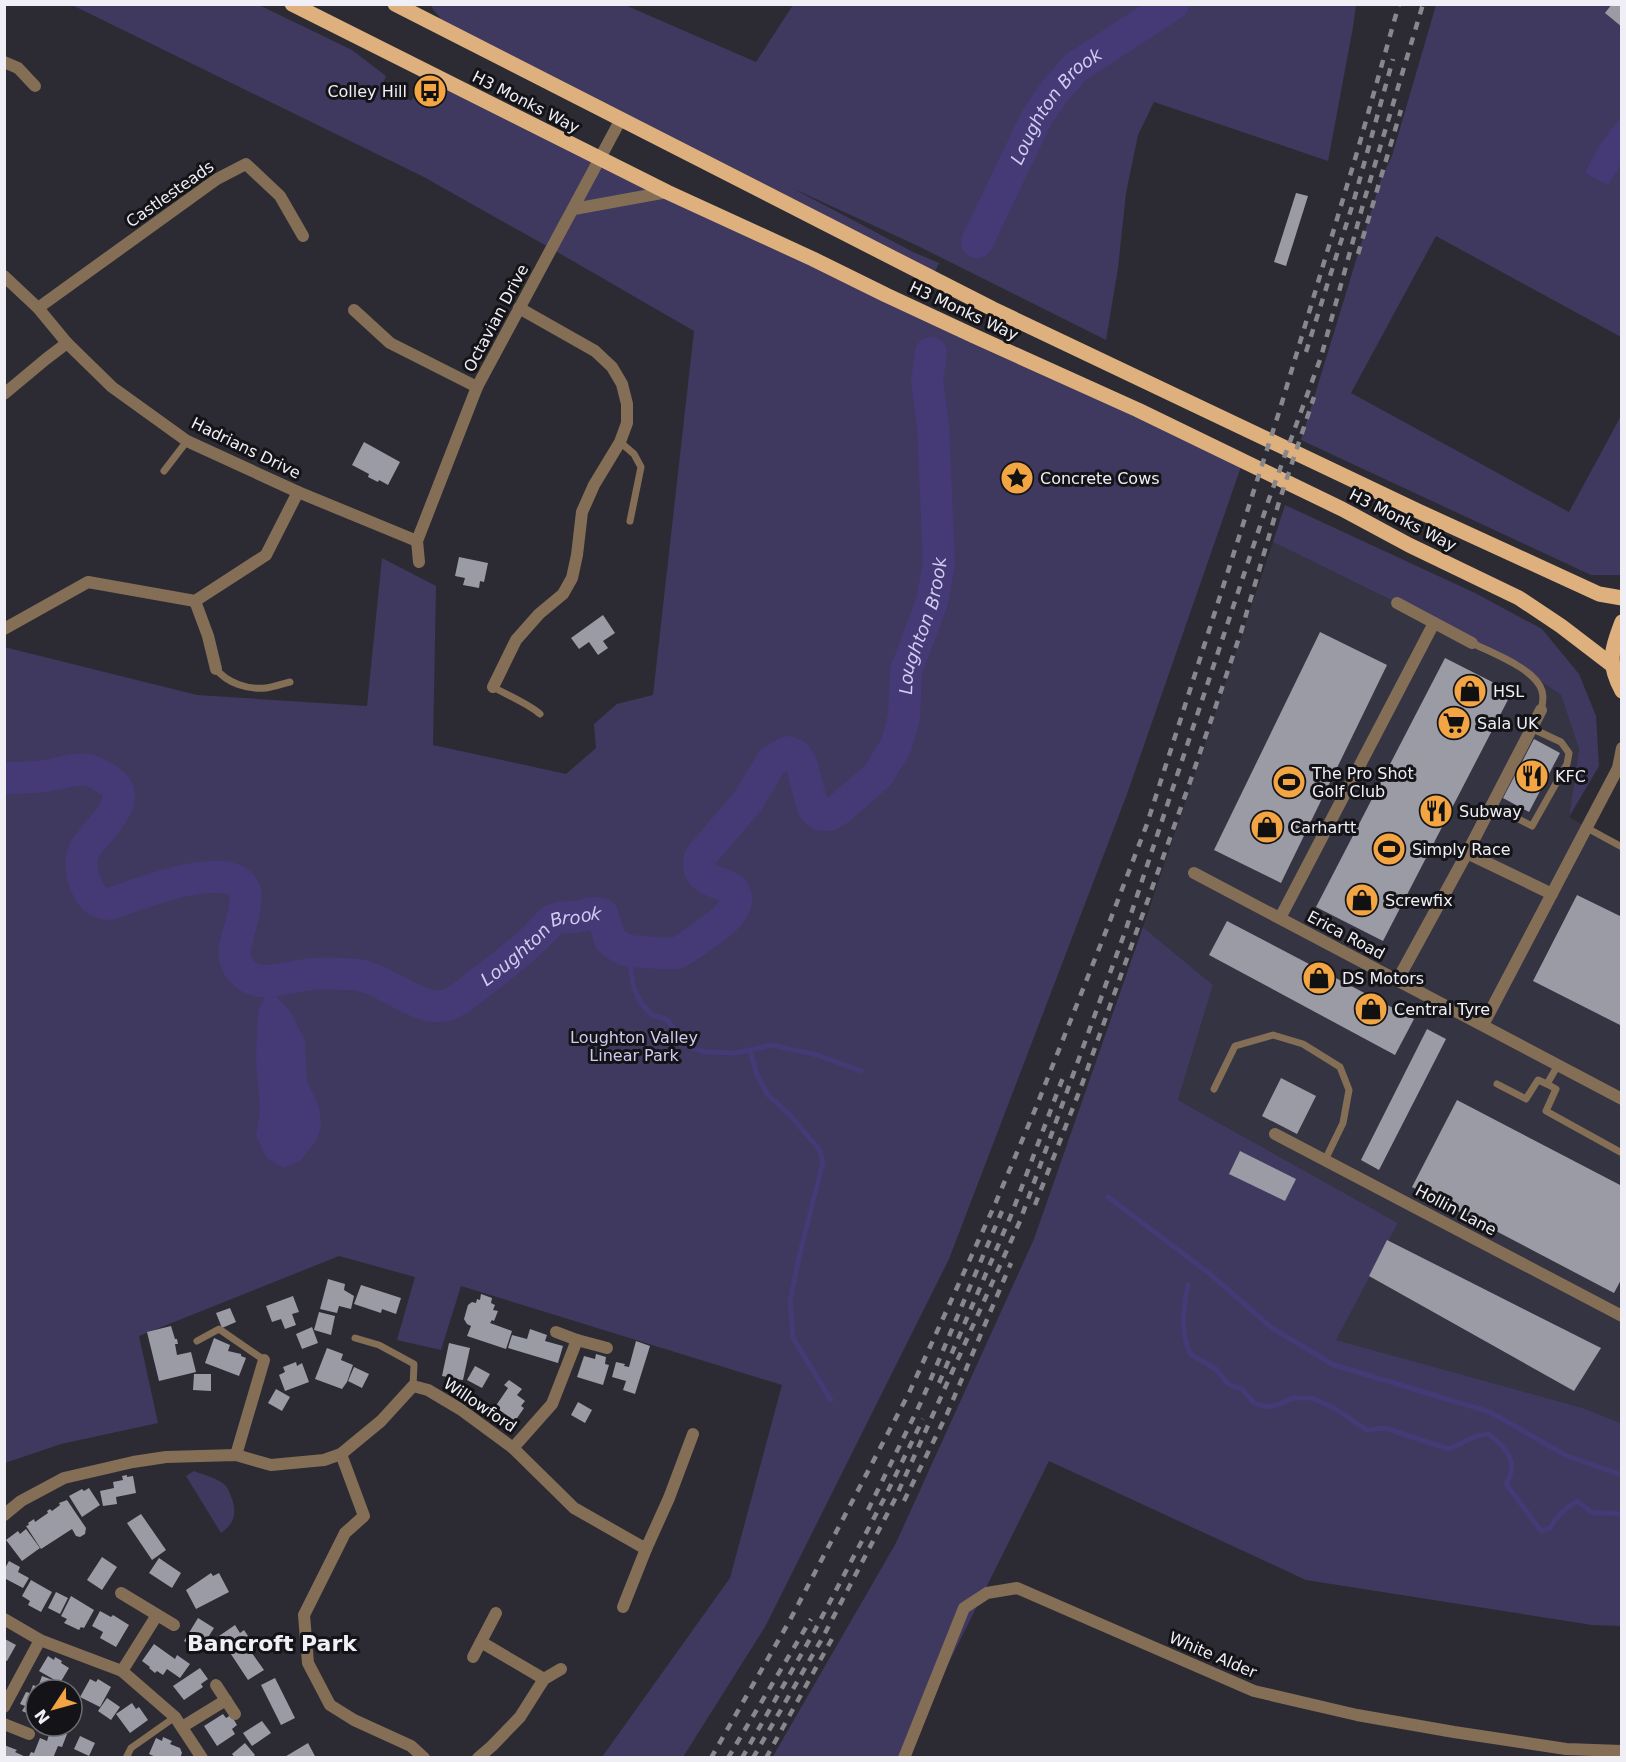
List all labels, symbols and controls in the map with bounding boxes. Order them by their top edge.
water label: Loughton Brook [1005,42,1107,168]
street label: H3 Monks Way [469,67,583,137]
bus stop icon: Colley Hill [412,73,448,109]
place label: Colley Hill [327,82,407,101]
street label: Castlesteads [123,157,217,231]
street label: Octavian Drive [460,261,532,375]
street label: H3 Monks Way [907,277,1021,345]
street label: Hadrians Drive [188,413,304,483]
place icon: Concrete Cows [999,460,1035,496]
place label: Concrete Cows [1040,469,1160,488]
street label: H3 Monks Way [1346,485,1460,555]
water label: Loughton Brook [894,555,950,695]
shop icon: HSL [1452,673,1488,709]
place label: HSL [1493,682,1524,701]
supermarket icon: Sala UK [1436,705,1472,741]
place label: Sala UK [1477,714,1539,733]
restaurant icon: KFC [1514,758,1550,794]
sports icon: The Pro Shot Golf Club [1271,764,1307,800]
place label: The Pro Shot Golf Club [1311,764,1414,801]
place label: KFC [1555,767,1586,786]
restaurant icon: Subway [1418,793,1454,829]
place label: Subway [1459,802,1522,821]
shop icon: Carhartt [1249,809,1285,845]
place label: Carhartt [1290,818,1356,837]
sports icon: Simply Race [1371,831,1407,867]
place label: Simply Race [1412,840,1511,859]
shop icon: Screwfix [1344,882,1380,918]
place label: Screwfix [1385,891,1453,910]
water label: Loughton Brook [476,902,603,990]
street label: Erica Road [1304,907,1388,963]
shop icon: DS Motors [1301,960,1337,996]
place label: DS Motors [1342,969,1424,988]
shop icon: Central Tyre [1353,991,1389,1027]
place label: Central Tyre [1394,1000,1490,1019]
park label: Loughton Valley Linear Park [570,1028,698,1065]
street label: Hollin Lane [1412,1181,1500,1239]
street label: Willowford [440,1374,520,1436]
street label: White Alder [1166,1628,1260,1682]
district label: Bancroft Park [187,1631,358,1656]
north arrow [24,1678,84,1738]
text: N [31,1706,54,1728]

